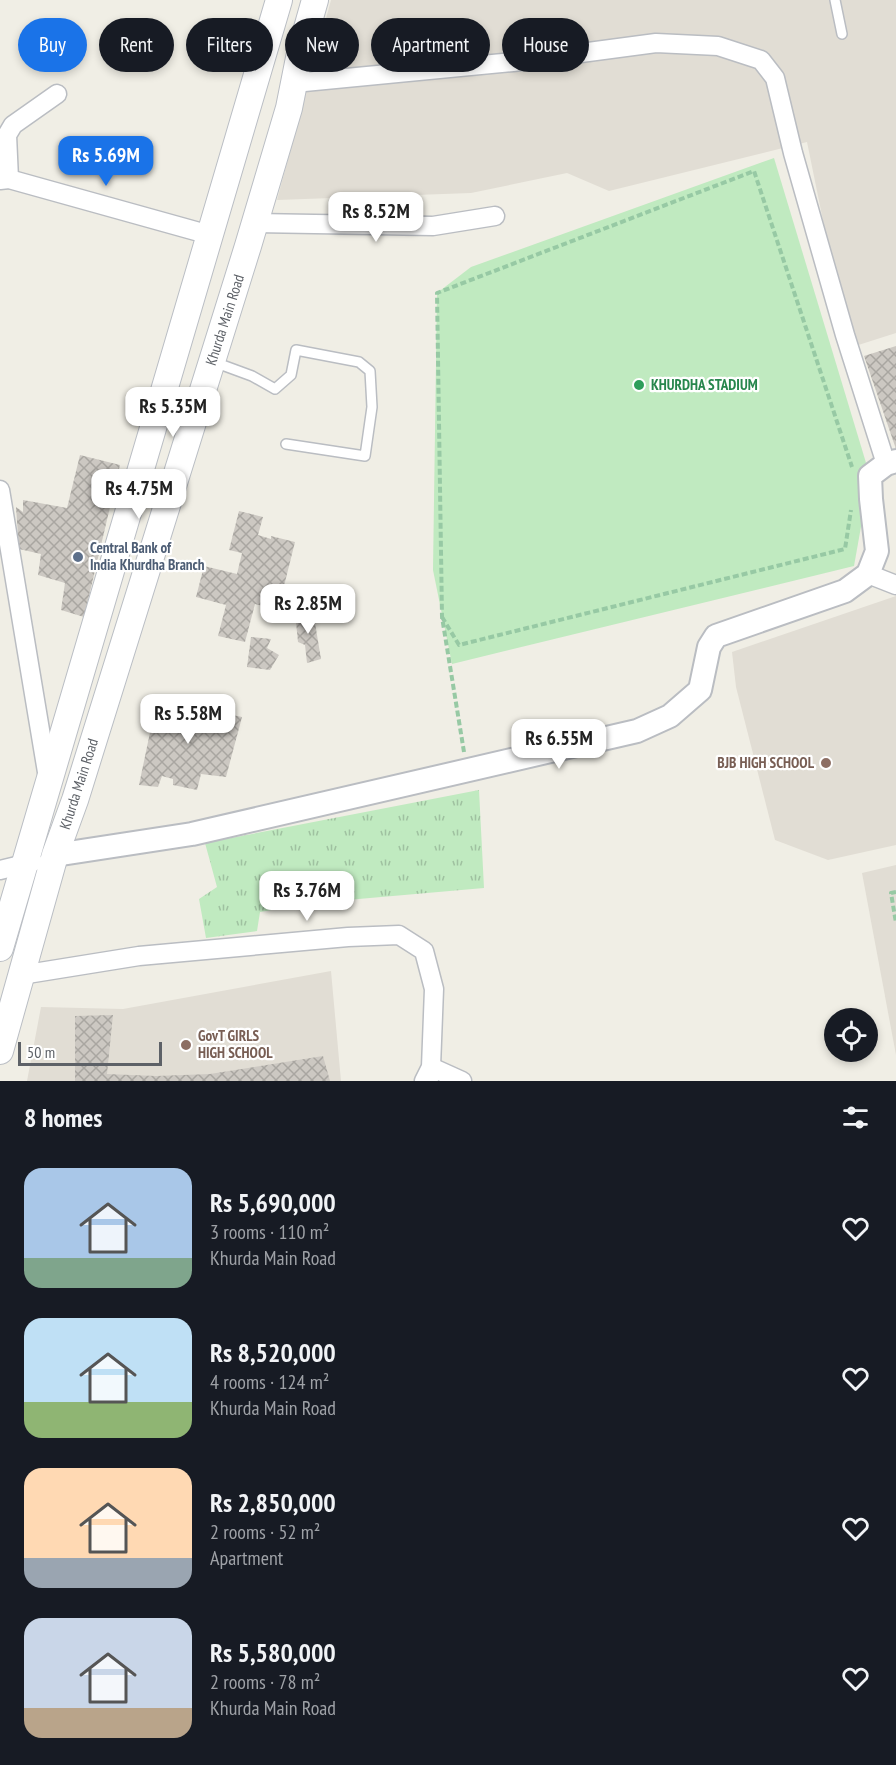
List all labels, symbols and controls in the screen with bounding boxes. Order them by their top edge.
chip: Buy [18,18,87,72]
chip: Rent [99,18,174,72]
chip: Filters [186,18,273,72]
chip: New [285,18,359,72]
chip: Apartment [371,18,490,72]
chip: House [502,18,589,72]
pin: Rs 5.69M [44,136,168,187]
text: Rs 5.69M [72,142,140,168]
pin: Rs 8.52M [314,192,438,243]
text: Rs 8.52M [342,198,410,224]
street label: Khurda Main Road [201,272,248,368]
place label: KHURDHA STADIUM [651,375,758,394]
marker: KHURDHA STADIUM [632,378,646,392]
pin: Rs 5.35M [111,387,235,438]
text: Rs 5.35M [139,393,207,419]
pin: Rs 4.75M [77,469,201,520]
text: Rs 4.75M [105,475,173,501]
place label: Central Bank of India Khurdha Branch [90,538,205,574]
marker: Central Bank of India Khurdha Branch [71,550,85,564]
pin: Rs 2.85M [246,584,370,635]
text: Rs 2.85M [274,590,342,616]
pin: Rs 5.58M [126,694,250,745]
text: Rs 5.58M [154,700,222,726]
pin: Rs 6.55M [497,719,621,770]
text: Rs 6.55M [525,725,593,751]
street label: Khurda Main Road [55,736,102,832]
place label: BJB HIGH SCHOOL [717,753,815,772]
marker: BJB HIGH SCHOOL [819,756,833,770]
pin: Rs 3.76M [245,871,369,922]
text: Rs 3.76M [273,877,341,903]
map controls [824,1008,878,1062]
button: locate [824,1008,878,1062]
place label: GovT GIRLS HIGH SCHOOL [198,1026,273,1062]
marker: GovT GIRLS HIGH SCHOOL [179,1038,193,1052]
scale bar [18,1039,162,1066]
text: 50 m [27,1042,55,1062]
text: 8 homes [24,1101,102,1134]
icon: filters [839,1101,872,1134]
text: Rs 5,690,000 [210,1186,336,1219]
icon: home [72,1192,144,1264]
icon: heart [839,1212,872,1245]
text: 3 rooms · 110 m² [210,1219,329,1245]
text: Khurda Main Road [210,1245,336,1271]
text: Rs 8,520,000 [210,1336,336,1369]
icon: home [72,1342,144,1414]
icon: heart [839,1362,872,1395]
text: 4 rooms · 124 m² [210,1369,329,1395]
text: Khurda Main Road [210,1395,336,1421]
text: Rs 2,850,000 [210,1486,336,1519]
icon: home [72,1492,144,1564]
icon: heart [839,1512,872,1545]
text: 2 rooms · 52 m² [210,1519,320,1545]
text: Apartment [210,1545,283,1571]
text: Rs 5,580,000 [210,1636,336,1669]
icon: home [72,1642,144,1714]
icon: heart [839,1662,872,1695]
text: 2 rooms · 78 m² [210,1669,320,1695]
text: Khurda Main Road [210,1695,336,1721]

